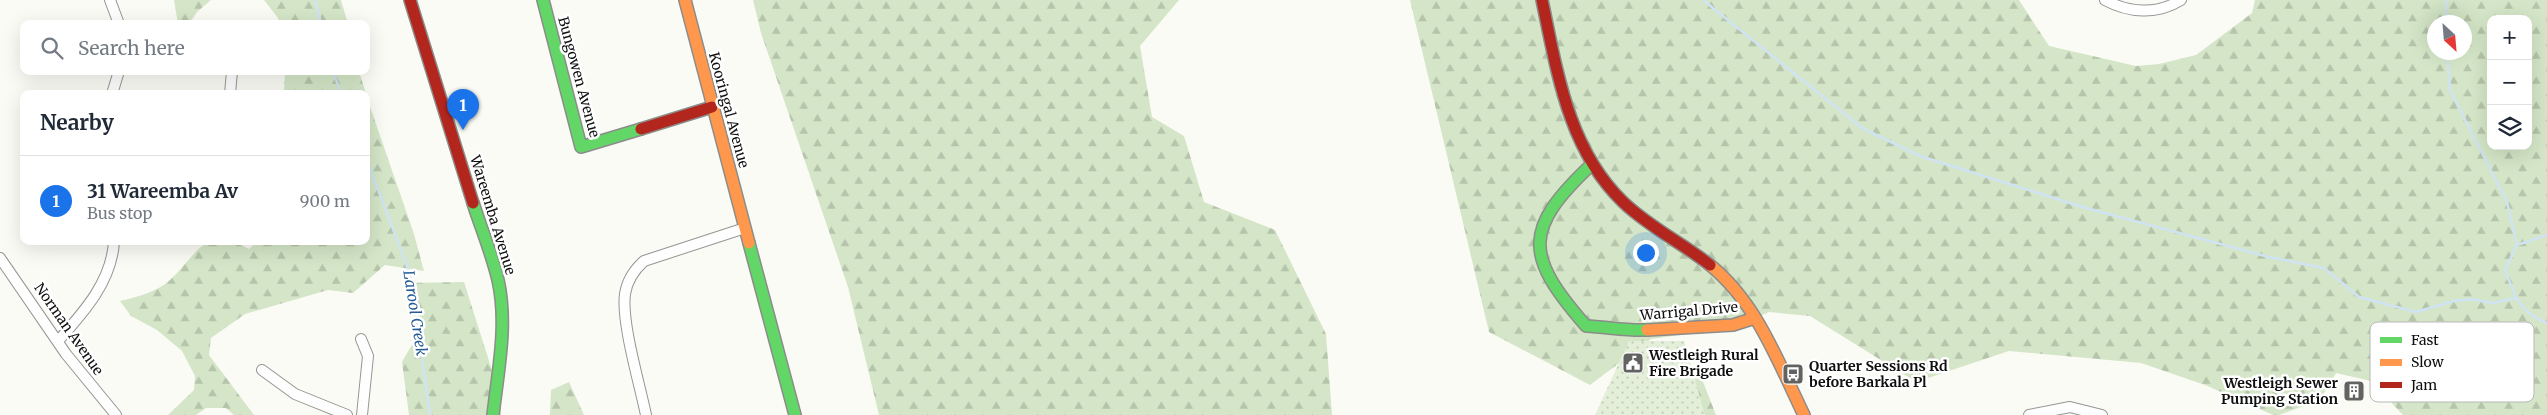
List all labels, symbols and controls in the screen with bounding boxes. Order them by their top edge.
street label: Bungowen Avenue [554,15,604,139]
north arrow [2427,15,2472,60]
map controls [2487,15,2532,150]
button: + [2487,15,2532,60]
search box [20,20,370,75]
icon: search [38,34,66,62]
text: Search here [78,36,185,60]
street label: Kooringal Avenue [705,50,753,170]
button: − [2487,60,2532,105]
pin: 1 [447,89,479,130]
button: layers [2487,105,2532,150]
text: Nearby [40,109,114,136]
street label: Wareemba Avenue [466,152,520,277]
text: 31 Wareemba Av [87,179,238,203]
text: 1 [52,191,60,211]
text: 900 m [300,191,350,211]
text: Bus stop [87,203,152,223]
your location [1633,240,1659,266]
water label: Larool Creek [399,269,432,358]
street label: Norman Avenue [31,280,107,378]
street label: Warrigal Drive [1638,298,1739,324]
legend [2370,322,2534,402]
text: Fast [2411,331,2439,349]
place label: Westleigh Rural Fire Brigade [1648,346,1759,380]
public building icon: Westleigh Rural Fire Brigade [1621,351,1645,375]
text: Slow [2411,353,2444,371]
place label: Quarter Sessions Rd before Barkala Pl [1809,357,1948,391]
bus stop icon: Quarter Sessions Rd before Barkala Pl [1781,362,1805,386]
place label: Westleigh Sewer Pumping Station [2221,374,2338,408]
text: Jam [2410,376,2437,394]
building icon: Westleigh Sewer Pumping Station [2342,379,2366,403]

